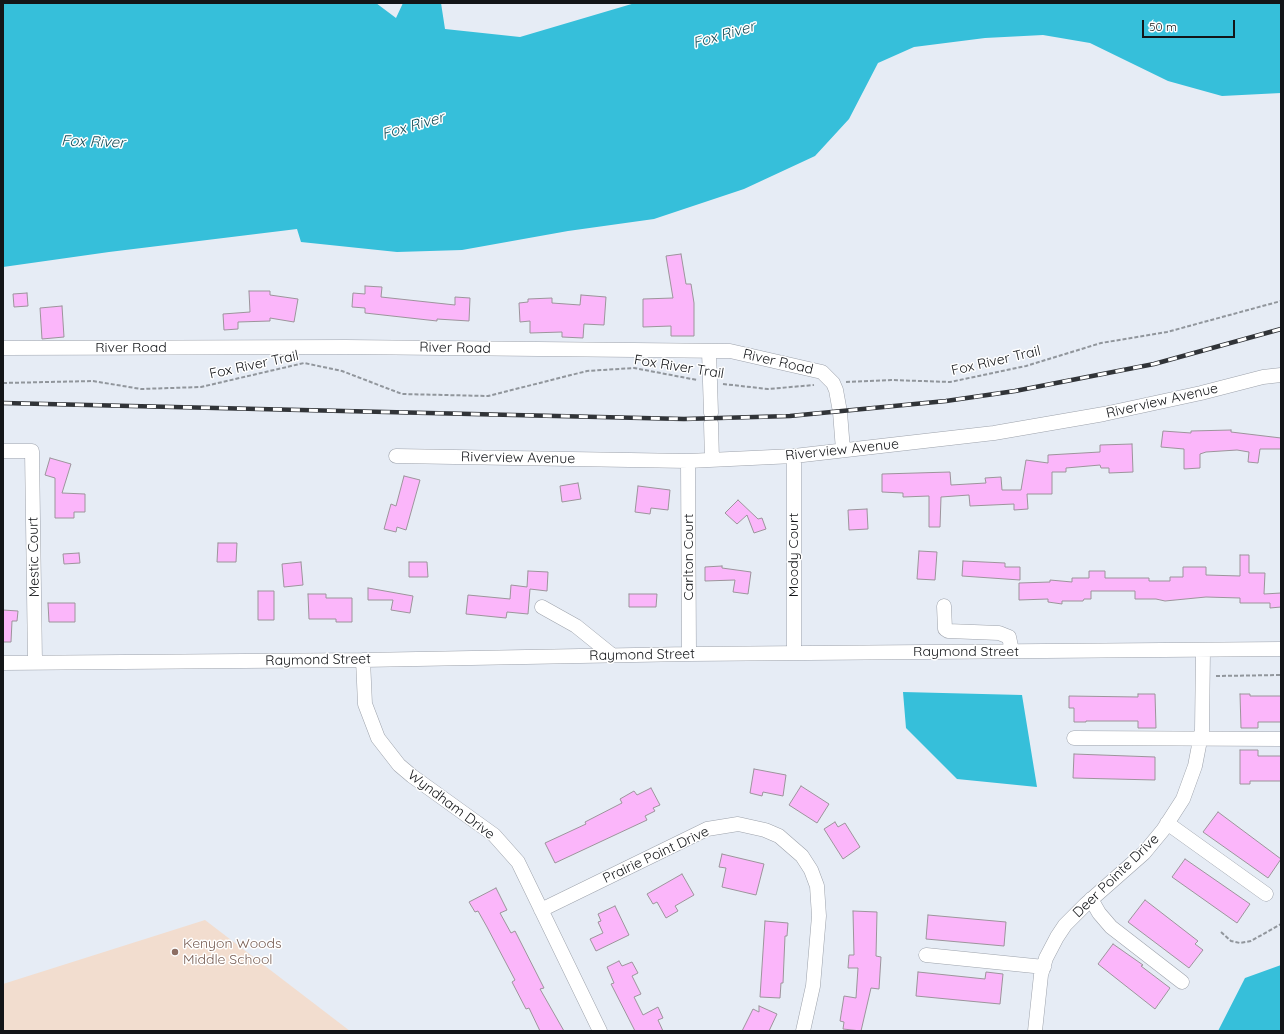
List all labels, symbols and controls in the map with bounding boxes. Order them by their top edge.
scale bar [1144,12,1237,38]
water label: Fox River [691,18,757,52]
text: 50 m [1149,19,1177,34]
water label: Fox River [380,109,446,143]
water label: Fox River [61,132,125,152]
street label: River Road [419,339,491,357]
street label: River Road [95,340,167,356]
street label: Fox River Trail [950,343,1042,379]
street label: River Road [741,346,815,378]
street label: Fox River Trail [208,347,300,383]
street label: Fox River Trail [633,352,725,382]
street label: Riverview Avenue [1104,380,1220,422]
street label: Riverview Avenue [784,436,900,464]
street label: Riverview Avenue [461,449,575,467]
street label: Moody Court [786,513,802,597]
street label: Carlton Court [681,514,697,600]
street label: Mestic Court [25,517,43,597]
street label: Raymond Street [913,644,1019,660]
street label: Raymond Street [589,646,695,664]
street label: Raymond Street [265,651,371,669]
street label: Wyndham Drive [404,767,498,843]
street label: Prairie Point Drive [600,823,712,887]
street label: Deer Pointe Drive [1069,831,1163,921]
place label: Kenyon Woods Middle School [183,936,282,968]
marker: Kenyon Woods Middle School [170,947,180,957]

